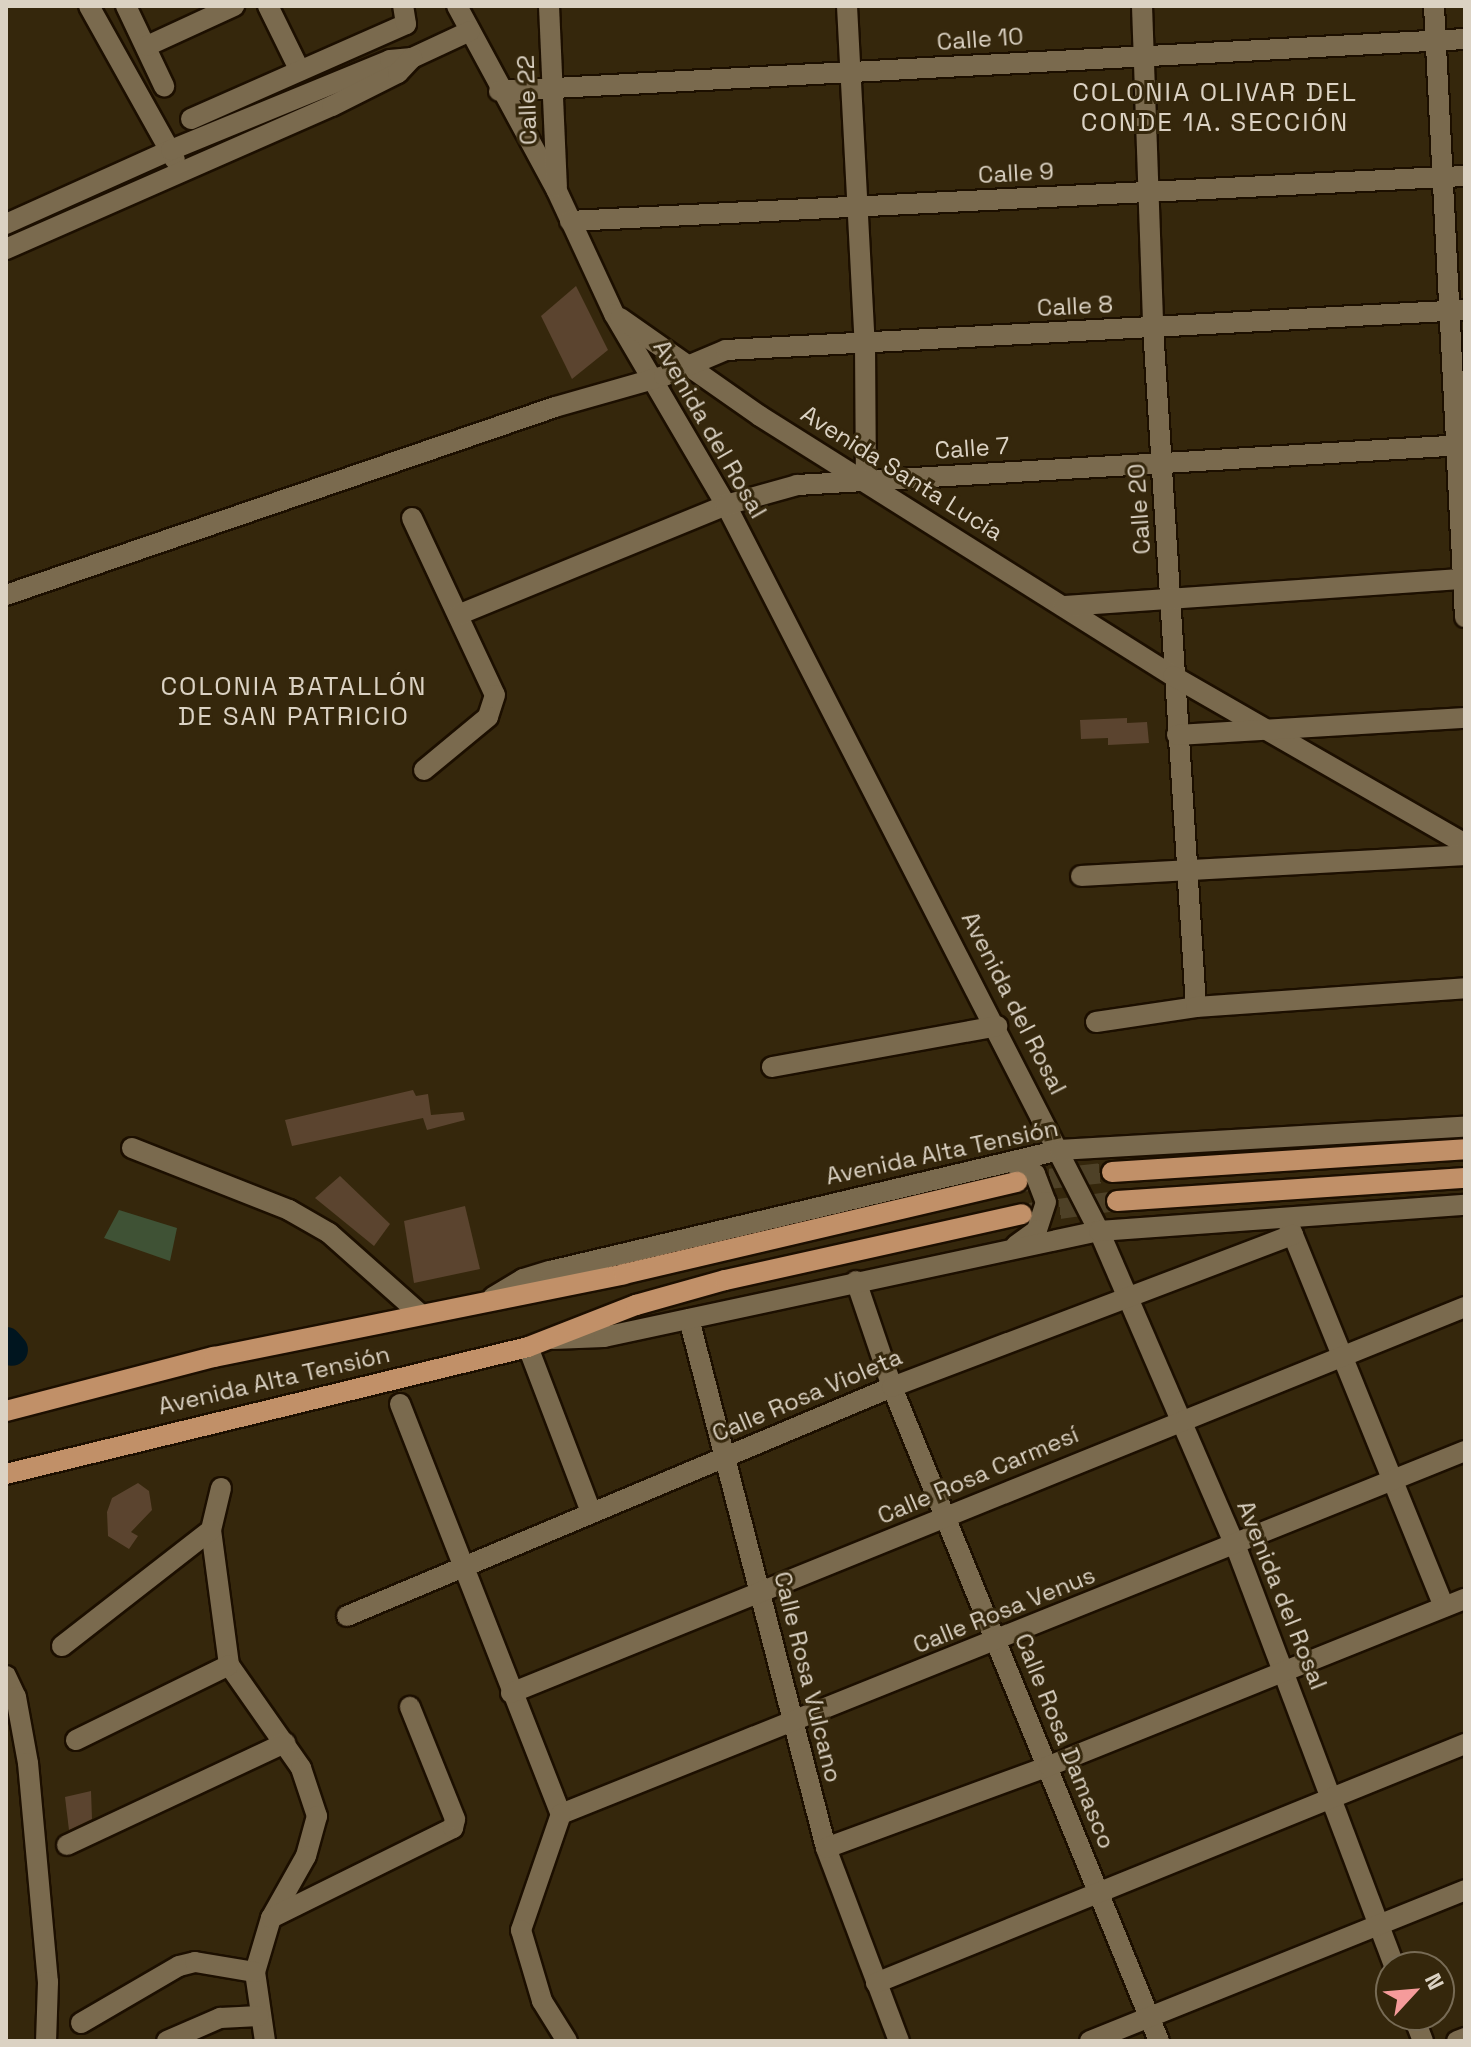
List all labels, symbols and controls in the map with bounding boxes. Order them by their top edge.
street label: Calle 10 [936,22,1024,56]
street label: Calle 22 [511,54,543,146]
district label: COLONIA OLIVAR DEL CONDE 1A. SECCIÓN [1072,77,1358,138]
street label: Calle 9 [977,157,1055,189]
street label: Calle 8 [1036,290,1114,322]
street label: Avenida del Rosal [647,335,773,523]
street label: Avenida Santa Lucía [796,399,1008,547]
street label: Calle 7 [934,431,1010,465]
street label: Calle 20 [1121,463,1157,555]
district label: COLONIA BATALLÓN DE SAN PATRICIO [160,671,428,732]
street label: Avenida del Rosal [955,907,1073,1099]
street label: Avenida Alta Tensión [823,1113,1061,1191]
street label: Avenida Alta Tensión [155,1339,393,1421]
street label: Calle Rosa Violeta [708,1342,906,1448]
street label: Calle Rosa Carmesí [873,1420,1083,1530]
street label: Avenida del Rosal [1231,1496,1333,1694]
street label: Calle Rosa Venus [909,1560,1099,1660]
street label: Calle Rosa Vulcano [768,1568,848,1786]
street label: Calle Rosa Damasco [1009,1629,1121,1853]
north arrow [1375,1951,1455,2031]
text: N [1419,1969,1451,1994]

